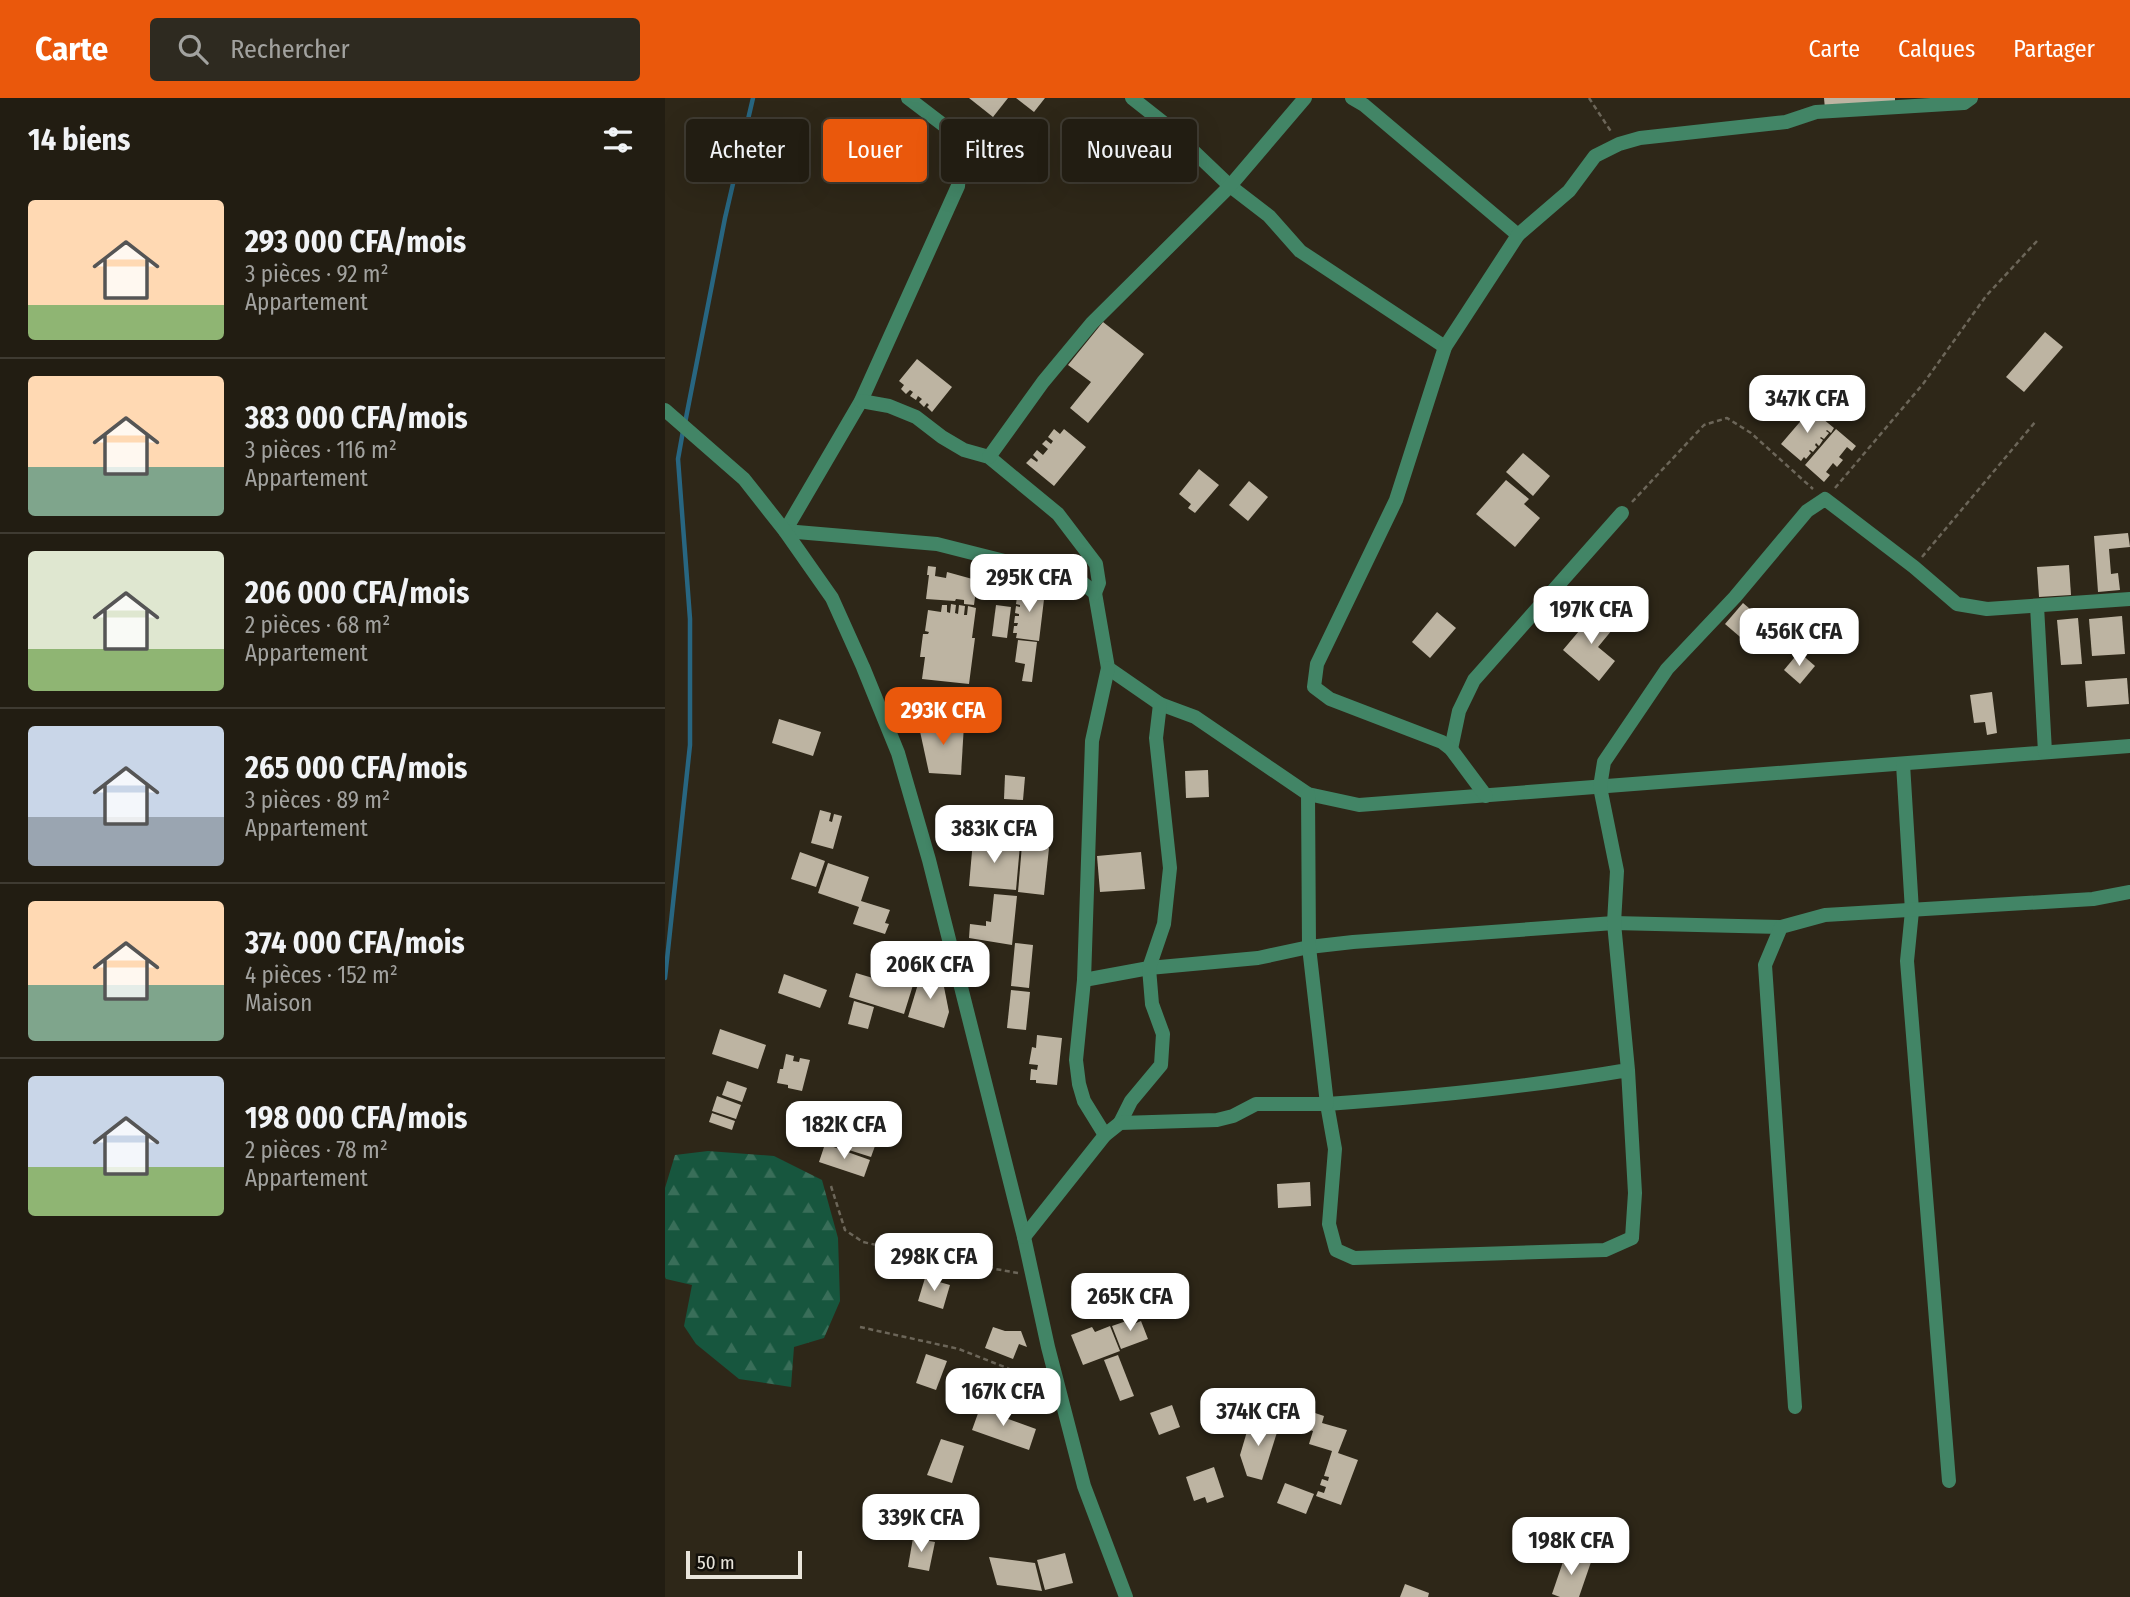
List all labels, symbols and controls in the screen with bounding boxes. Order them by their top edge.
search box [150,18,640,81]
text: Carte [35,29,108,69]
icon: search [174,30,212,68]
text: Rechercher [230,34,350,65]
text: Carte [1809,35,1860,63]
text: Calques [1898,35,1975,63]
text: Partager [2013,35,2095,63]
chip: Acheter [686,119,809,182]
chip: Louer [823,119,927,182]
chip: Filtres [941,119,1048,182]
chip: Nouveau [1062,119,1197,182]
icon: filters [599,121,637,159]
text: 14 biens [28,122,130,158]
text: 293 000 CFA/mois [245,224,466,260]
icon: home [84,228,168,312]
text: 3 pièces · 92 m² [245,260,389,288]
text: Appartement [245,288,368,316]
pin: 347K CFA [1735,376,1879,435]
text: 347K CFA [1765,384,1849,412]
text: 383 000 CFA/mois [245,400,468,436]
icon: home [84,404,168,488]
text: 3 pièces · 116 m² [245,436,397,464]
text: Appartement [245,464,368,492]
pin: 295K CFA [957,554,1101,614]
text: 295K CFA [986,563,1072,591]
text: 206 000 CFA/mois [245,575,469,611]
icon: home [84,579,168,663]
pin: 197K CFA [1519,587,1663,646]
text: 197K CFA [1550,595,1632,623]
pin: 456K CFA [1727,608,1871,668]
text: 2 pièces · 68 m² [245,611,390,639]
text: 456K CFA [1756,617,1842,645]
text: Appartement [245,639,368,667]
pin: 293K CFA [871,688,1015,747]
text: 293K CFA [901,696,985,724]
text: 265 000 CFA/mois [245,750,467,786]
icon: home [84,754,168,838]
text: 3 pièces · 89 m² [245,786,390,814]
pin: 383K CFA [922,806,1066,865]
text: Appartement [245,814,368,842]
text: 383K CFA [951,814,1037,842]
text: 374 000 CFA/mois [245,925,465,961]
icon: home [84,929,168,1013]
pin: 206K CFA [858,942,1002,1001]
text: 206K CFA [887,950,973,978]
text: 4 pièces · 152 m² [245,961,398,989]
text: Maison [245,989,312,1017]
text: 198 000 CFA/mois [245,1100,467,1136]
pin: 182K CFA [772,1102,916,1161]
icon: home [84,1104,168,1188]
text: 182K CFA [802,1110,886,1138]
text: 2 pièces · 78 m² [245,1136,388,1164]
text: Appartement [245,1164,368,1192]
pin: 298K CFA [862,1234,1006,1293]
text: 298K CFA [891,1242,977,1270]
pin: 265K CFA [1058,1274,1202,1333]
text: 265K CFA [1087,1282,1173,1310]
pin: 167K CFA [931,1368,1075,1428]
text: 167K CFA [962,1377,1044,1405]
pin: 374K CFA [1186,1388,1330,1448]
text: 374K CFA [1216,1397,1300,1425]
pin: 339K CFA [849,1494,993,1554]
text: 339K CFA [878,1503,964,1531]
pin: 198K CFA [1499,1518,1643,1577]
text: 198K CFA [1528,1526,1614,1554]
scale bar [686,1548,801,1580]
text: 50 m [697,1551,735,1574]

